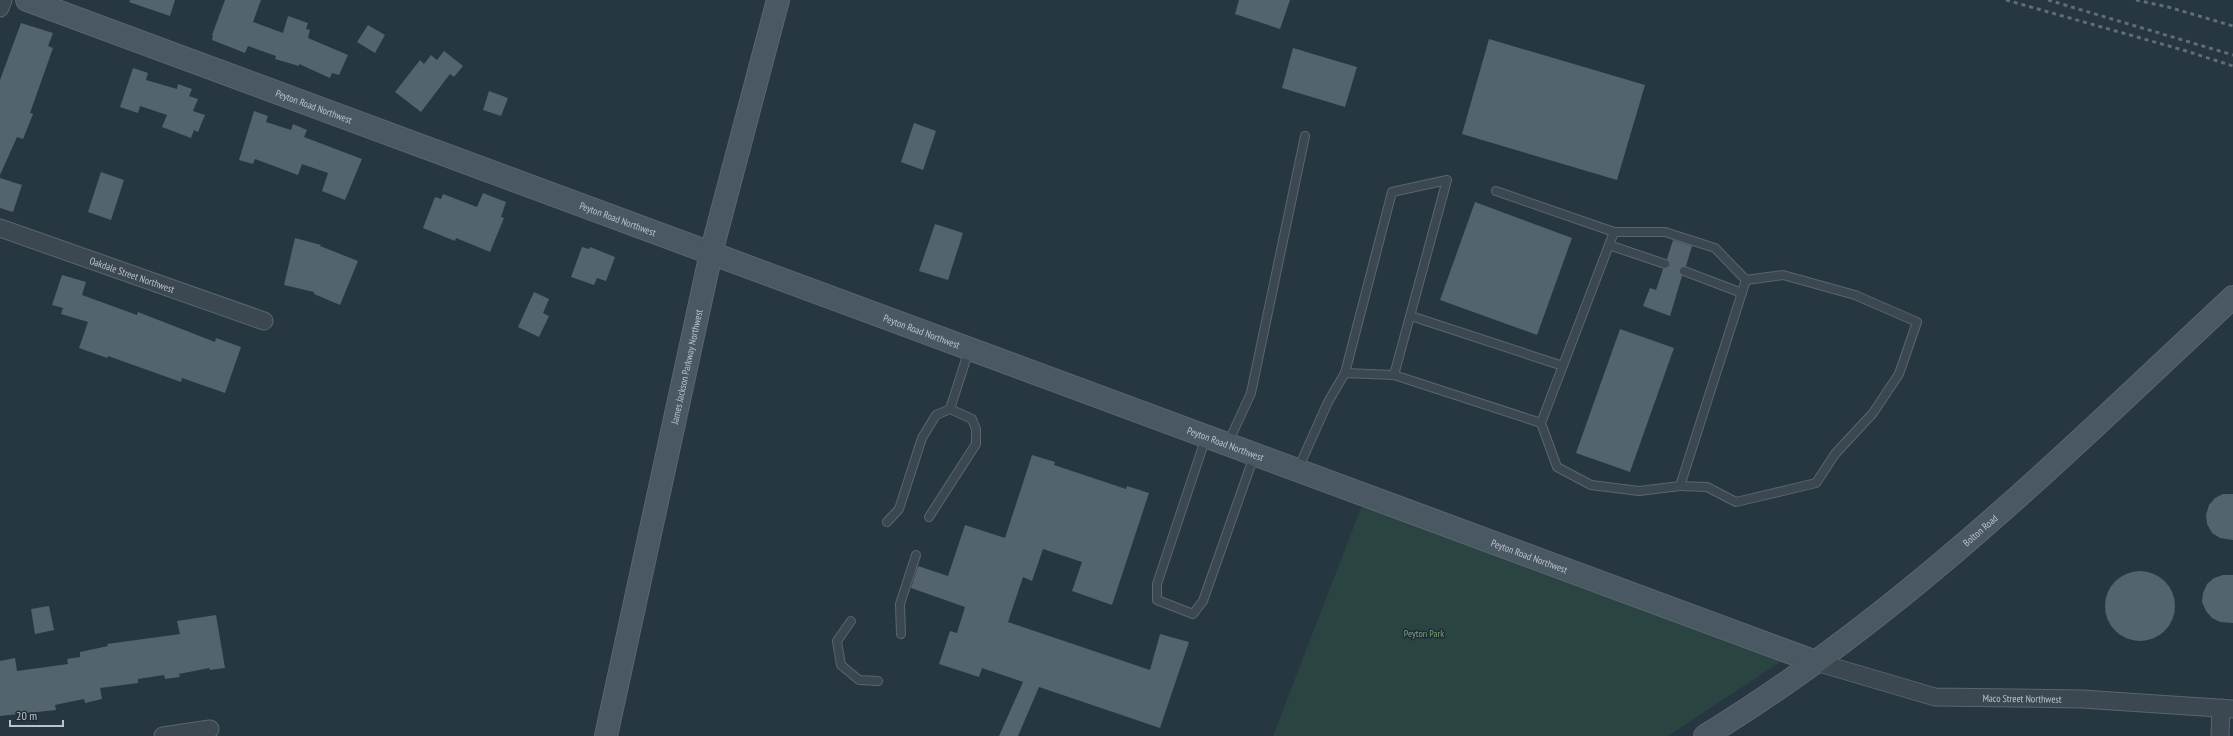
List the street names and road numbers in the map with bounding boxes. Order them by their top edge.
street label: Peyton Road Northwest [274,87,354,127]
street label: Peyton Road Northwest [578,199,658,239]
street label: Oakdale Street Northwest [88,254,176,296]
street label: James Jackson Parkway Northwest [668,308,706,426]
street label: Peyton Road Northwest [881,311,962,352]
street label: Peyton Road Northwest [1185,424,1266,464]
street label: Bolton Road [1960,512,2001,549]
street label: Peyton Road Northwest [1489,536,1570,577]
street label: Maco Street Northwest [1982,692,2062,706]

